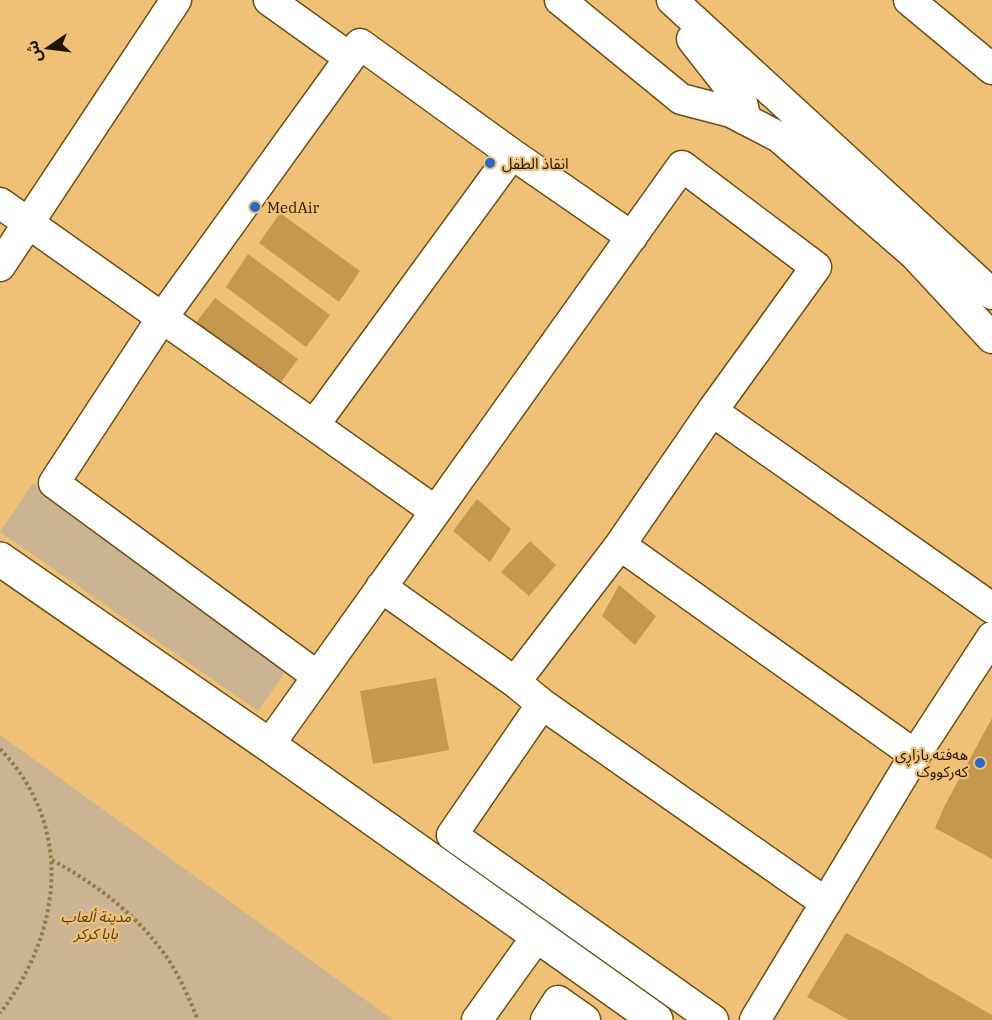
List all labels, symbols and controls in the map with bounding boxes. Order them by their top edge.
north arrow [18,18,78,78]
text: ش [21,38,46,65]
place label: انقاذ الطفل [502,154,569,173]
marker: انقاذ الطفل [483,156,497,170]
place label: MedAir [267,198,320,217]
marker: MedAir [248,200,262,214]
place label: هەفتە بازاڕی کەرکووک [895,745,969,781]
marker: هەفتە بازاڕی کەرکووک [973,756,987,770]
park label: مدينة ألعاب بابا كركر [61,907,131,943]

